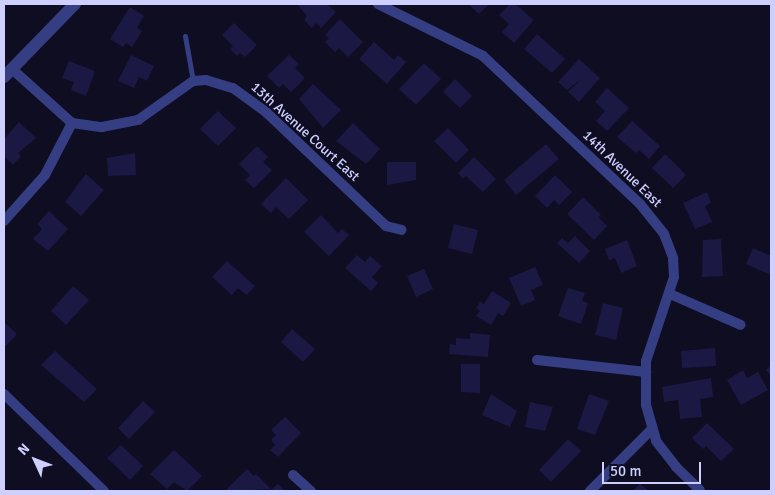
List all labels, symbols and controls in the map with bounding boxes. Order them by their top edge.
street label: 13th Avenue Court East [247,79,363,185]
street label: 14th Avenue East [579,127,665,211]
north arrow [10,435,60,485]
text: N [14,440,33,459]
scale bar [605,452,704,484]
text: 50 m [610,462,641,480]

